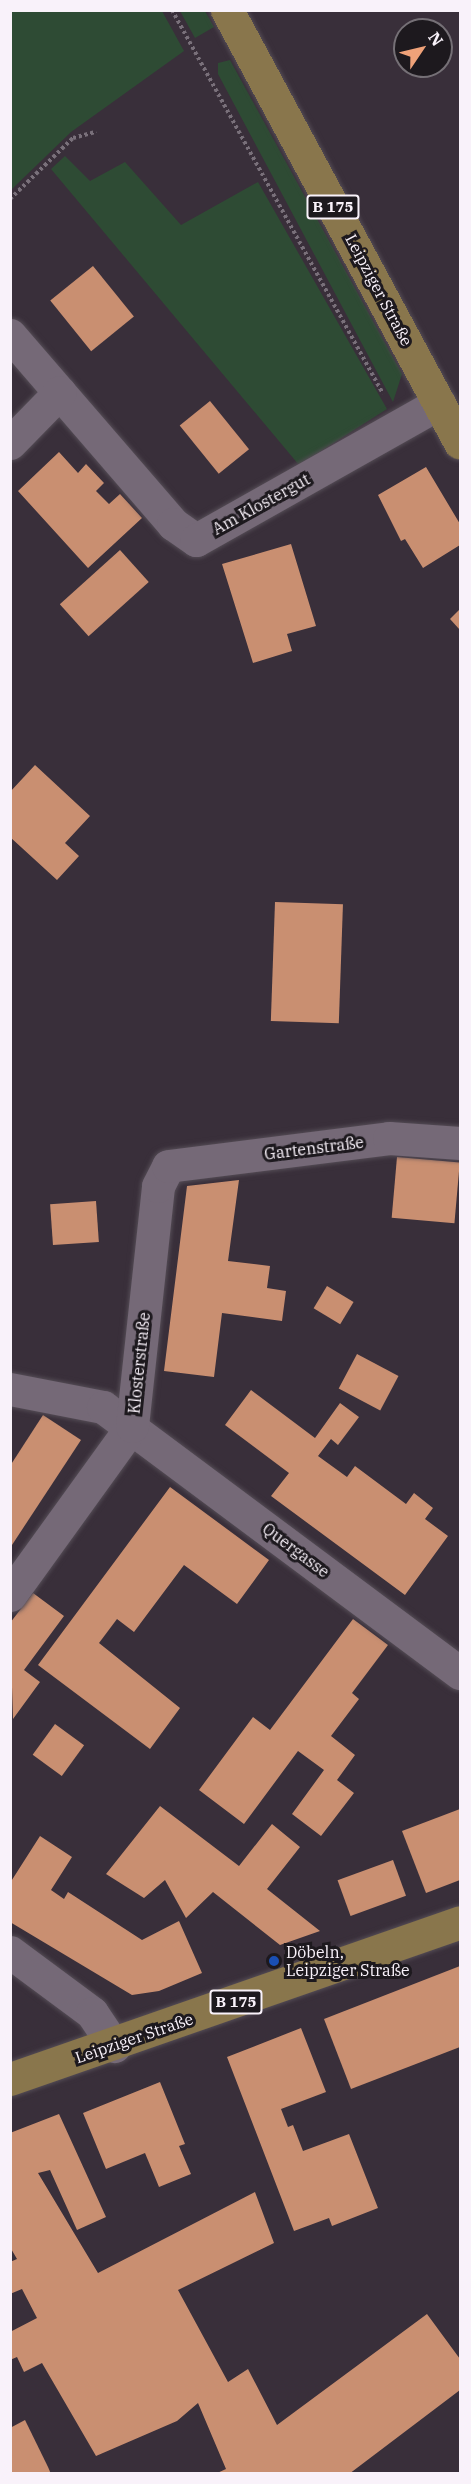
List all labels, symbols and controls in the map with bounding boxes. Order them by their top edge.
north arrow [393,18,453,78]
text: N [424,28,448,50]
road number: B 175 [306,195,360,219]
street label: Leipziger Straße [341,231,417,349]
street label: Am Klostergut [209,469,313,539]
street label: Gartenstraße [263,1132,365,1164]
street label: Klosterstraße [124,1311,154,1415]
street label: Quergasse [259,1519,333,1581]
place label: Döbeln, Leipziger Straße [286,1942,410,1980]
marker: Döbeln, Leipziger Straße [267,1954,281,1968]
road number: B 175 [209,1990,263,2014]
street label: Leipziger Straße [72,2009,196,2067]

